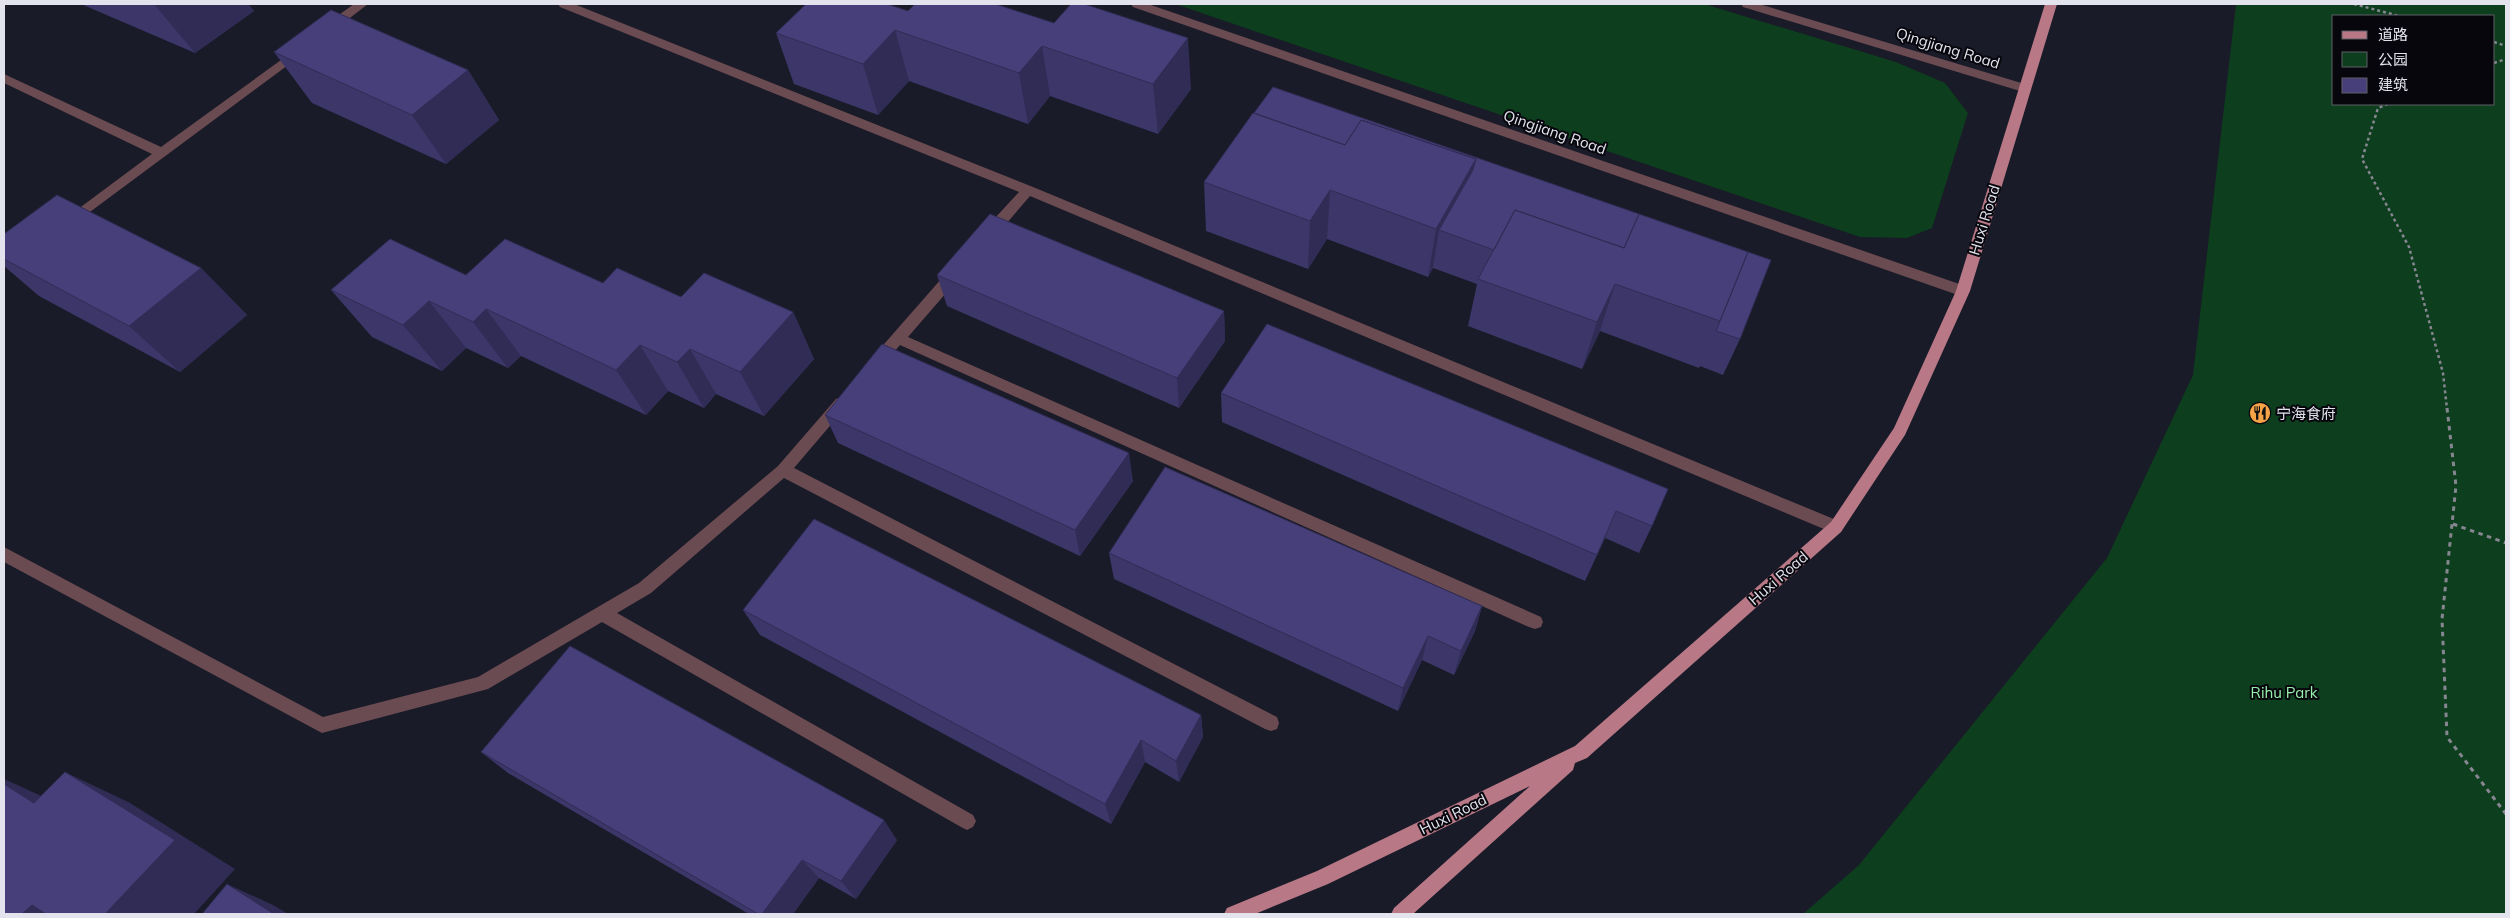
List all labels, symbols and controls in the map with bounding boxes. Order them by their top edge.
legend [2332,15,2495,105]
street label: Qingjiang Road [1894,23,2002,73]
text: 道路 [2378,25,2408,44]
text: 公园 [2378,50,2408,69]
text: 建筑 [2378,75,2408,94]
street label: Qingjiang Road [1501,105,1609,159]
street label: Huxi Road [1964,183,2004,257]
restaurant icon: 宁海食府 [2248,401,2272,425]
place label: 宁海食府 [2276,404,2336,423]
street label: Huxi Road [1744,547,1812,609]
park label: Rihu Park [2251,683,2318,702]
street label: Huxi Road [1416,790,1490,838]

